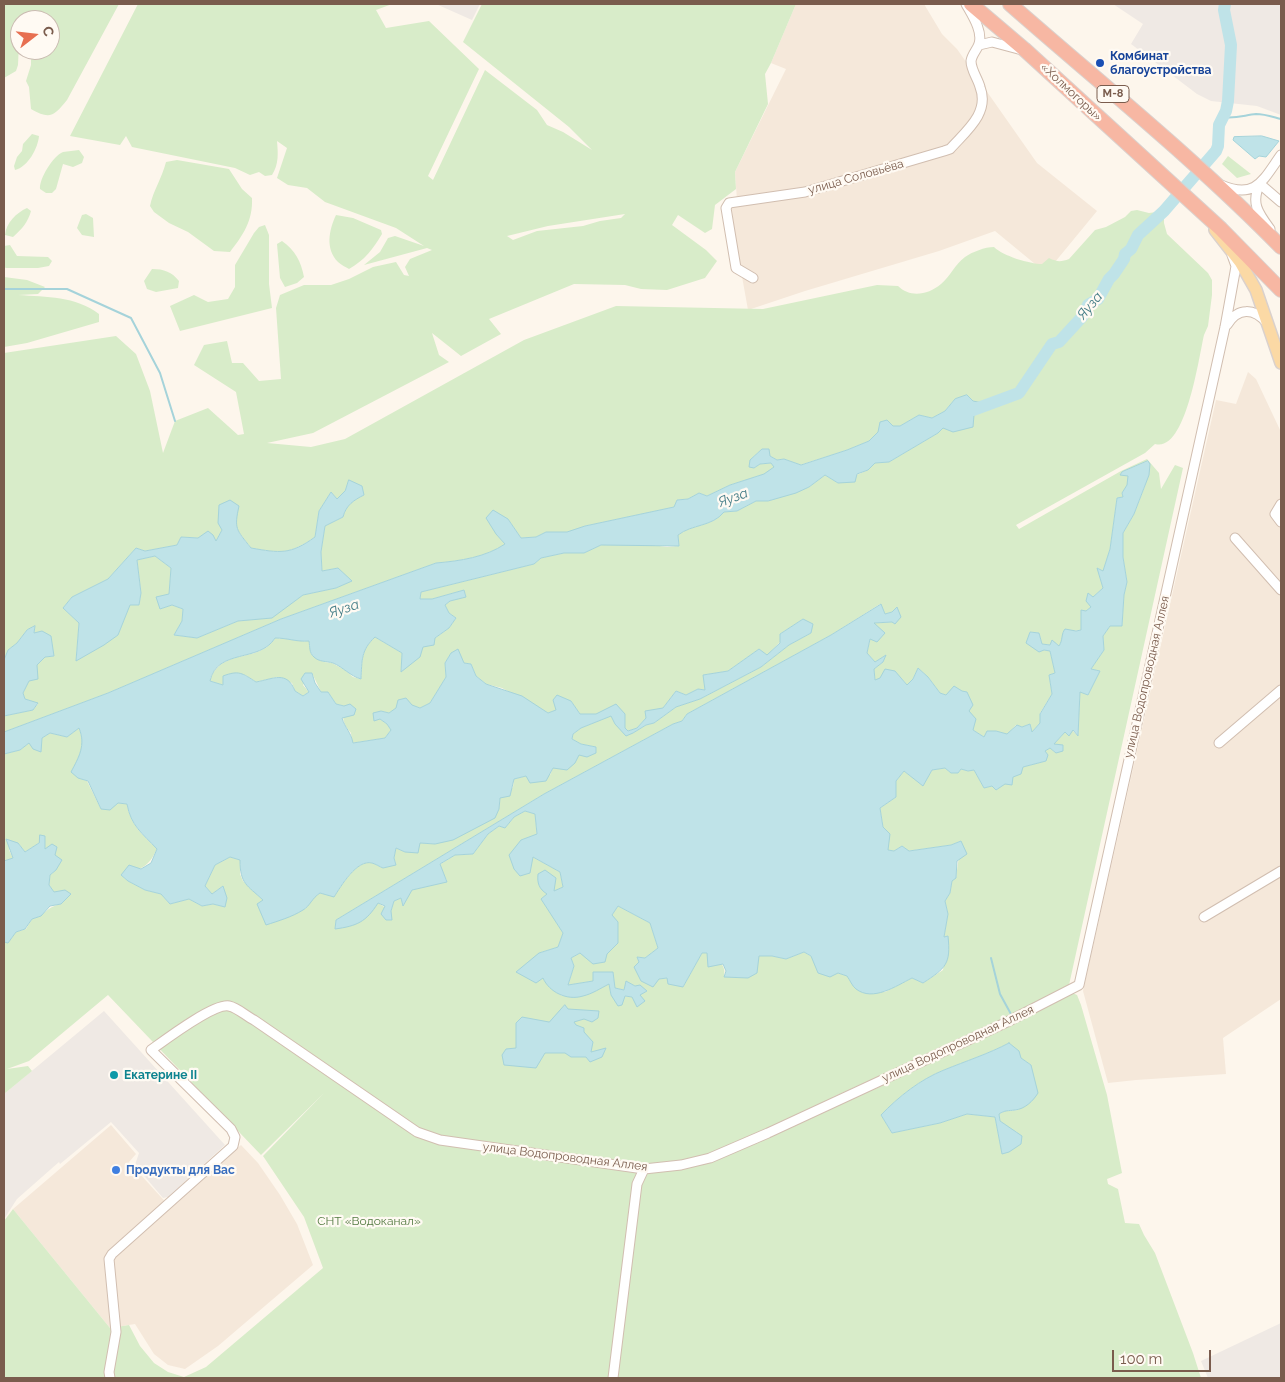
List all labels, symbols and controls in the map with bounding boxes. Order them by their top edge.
north arrow [10,10,60,60]
text: С [39,24,57,38]
place label: Комбинат благоустройства [1110,49,1211,77]
marker: Комбинат благоустройства [1094,57,1106,69]
street label: «Холмогоры» [1037,60,1105,124]
road number: М-8 [1097,86,1129,102]
street label: улица Соловьёва [807,156,905,198]
water label: Яуза [1074,289,1106,323]
water label: Яуза [716,485,750,511]
street label: улица Водопроводная Аллея [1121,595,1173,759]
water label: Яуза [327,596,361,622]
street label: улица Водопроводная Аллея [880,1002,1036,1086]
place label: Екатерине II [124,1068,197,1082]
marker: Екатерине II [108,1069,120,1081]
street label: улица Водопроводная Аллея [482,1140,648,1174]
place label: Продукты для Вас [126,1163,235,1177]
marker: Продукты для Вас [110,1164,122,1176]
park label: СНТ «Водоканал» [317,1214,421,1228]
scale bar [1115,1340,1214,1372]
text: 100 m [1120,1350,1162,1368]

